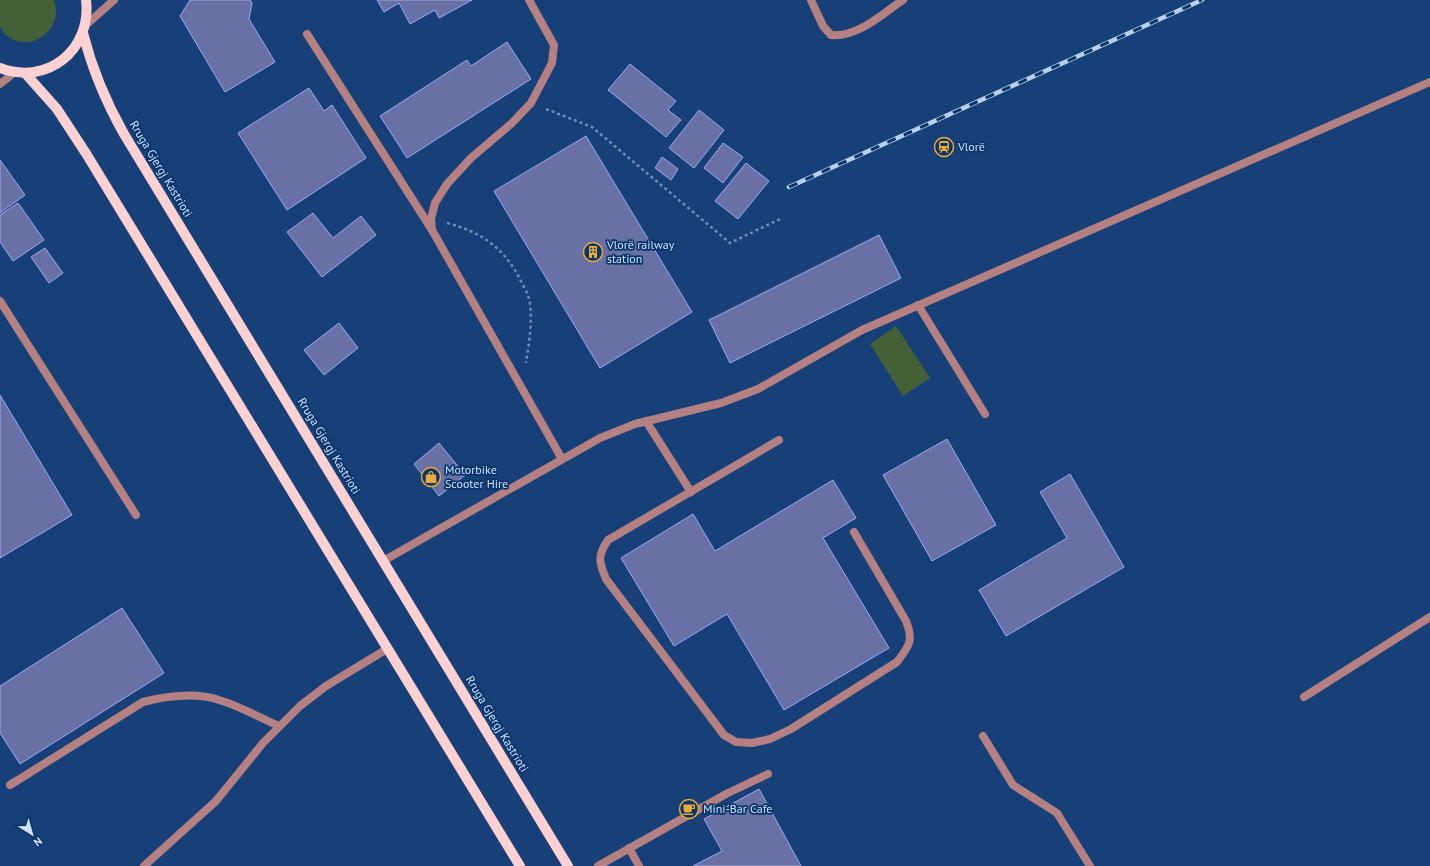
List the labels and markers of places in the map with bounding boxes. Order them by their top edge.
station icon: Vlorë [933,136,955,158]
place label: Vlorë [957,139,985,154]
place label: Vlorë railway station [606,237,675,266]
building icon: Vlorë railway station [582,241,604,263]
place label: Motorbike Scooter Hire [445,462,508,491]
shop icon: Motorbike Scooter Hire [420,466,442,488]
cafe icon: Mini-Bar Cafe [678,798,700,820]
place label: Mini-Bar Cafe [703,801,772,816]

